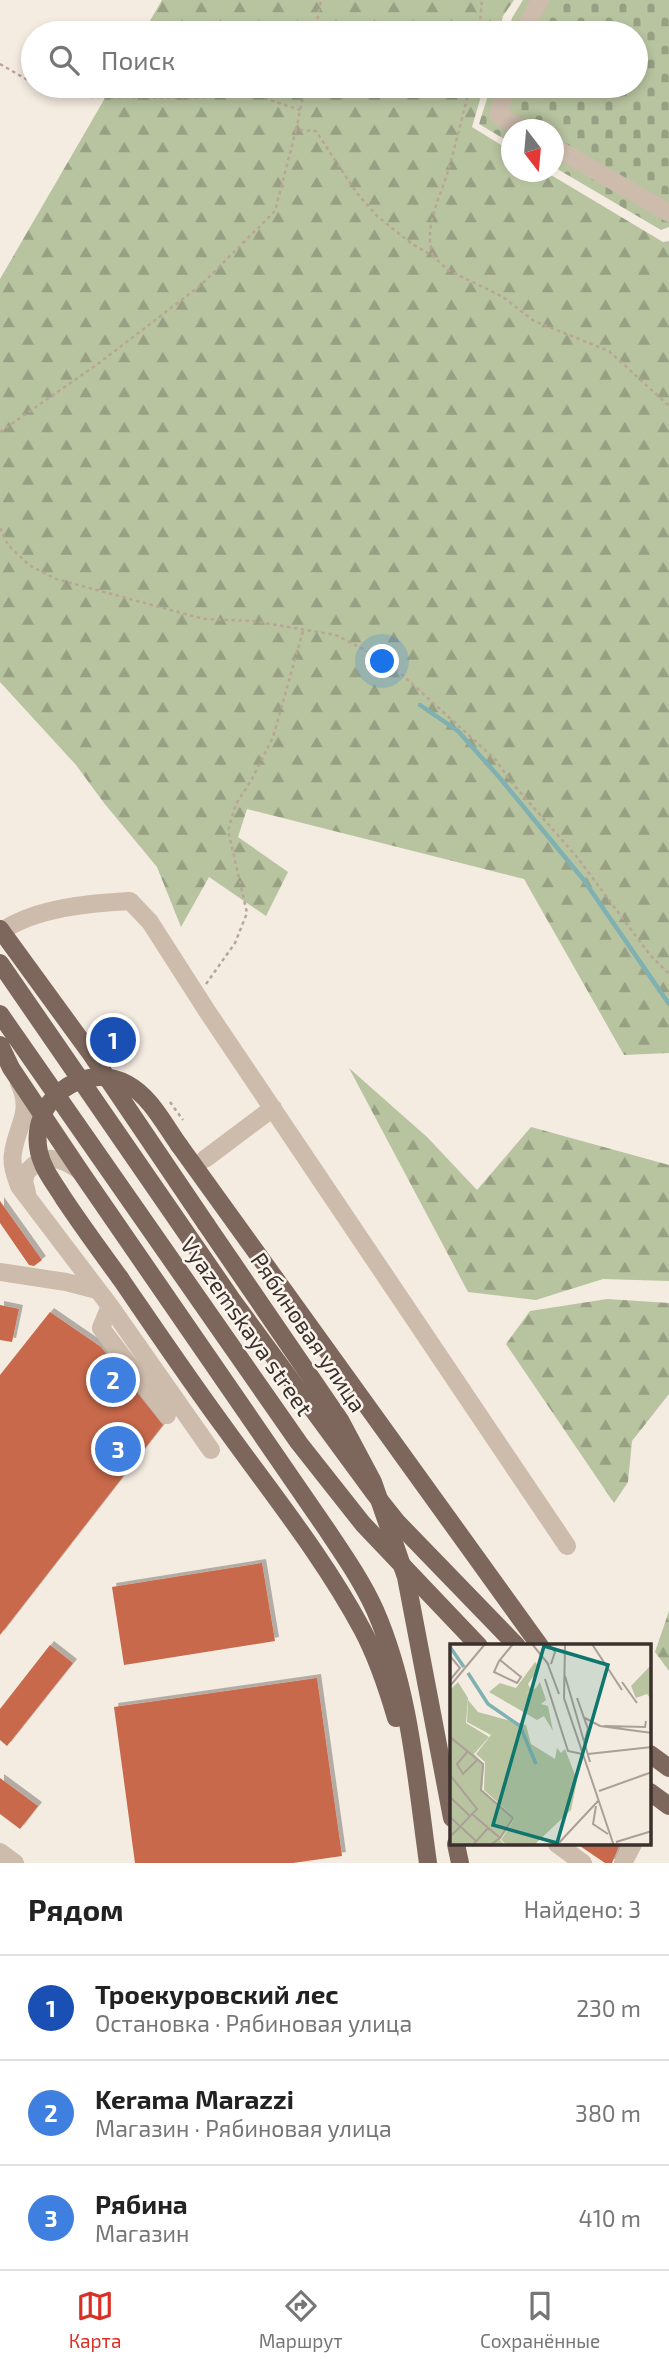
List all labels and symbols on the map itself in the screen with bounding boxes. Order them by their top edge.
north arrow [501,119,564,182]
your location [365,644,399,678]
pin: 1 [90,1014,136,1066]
street label: Vyazemskaya street [175,1231,319,1421]
street label: Рябиновая улица [244,1247,373,1418]
pin: 2 [90,1354,136,1406]
pin: 3 [95,1423,141,1475]
inset map [450,1644,652,1846]

